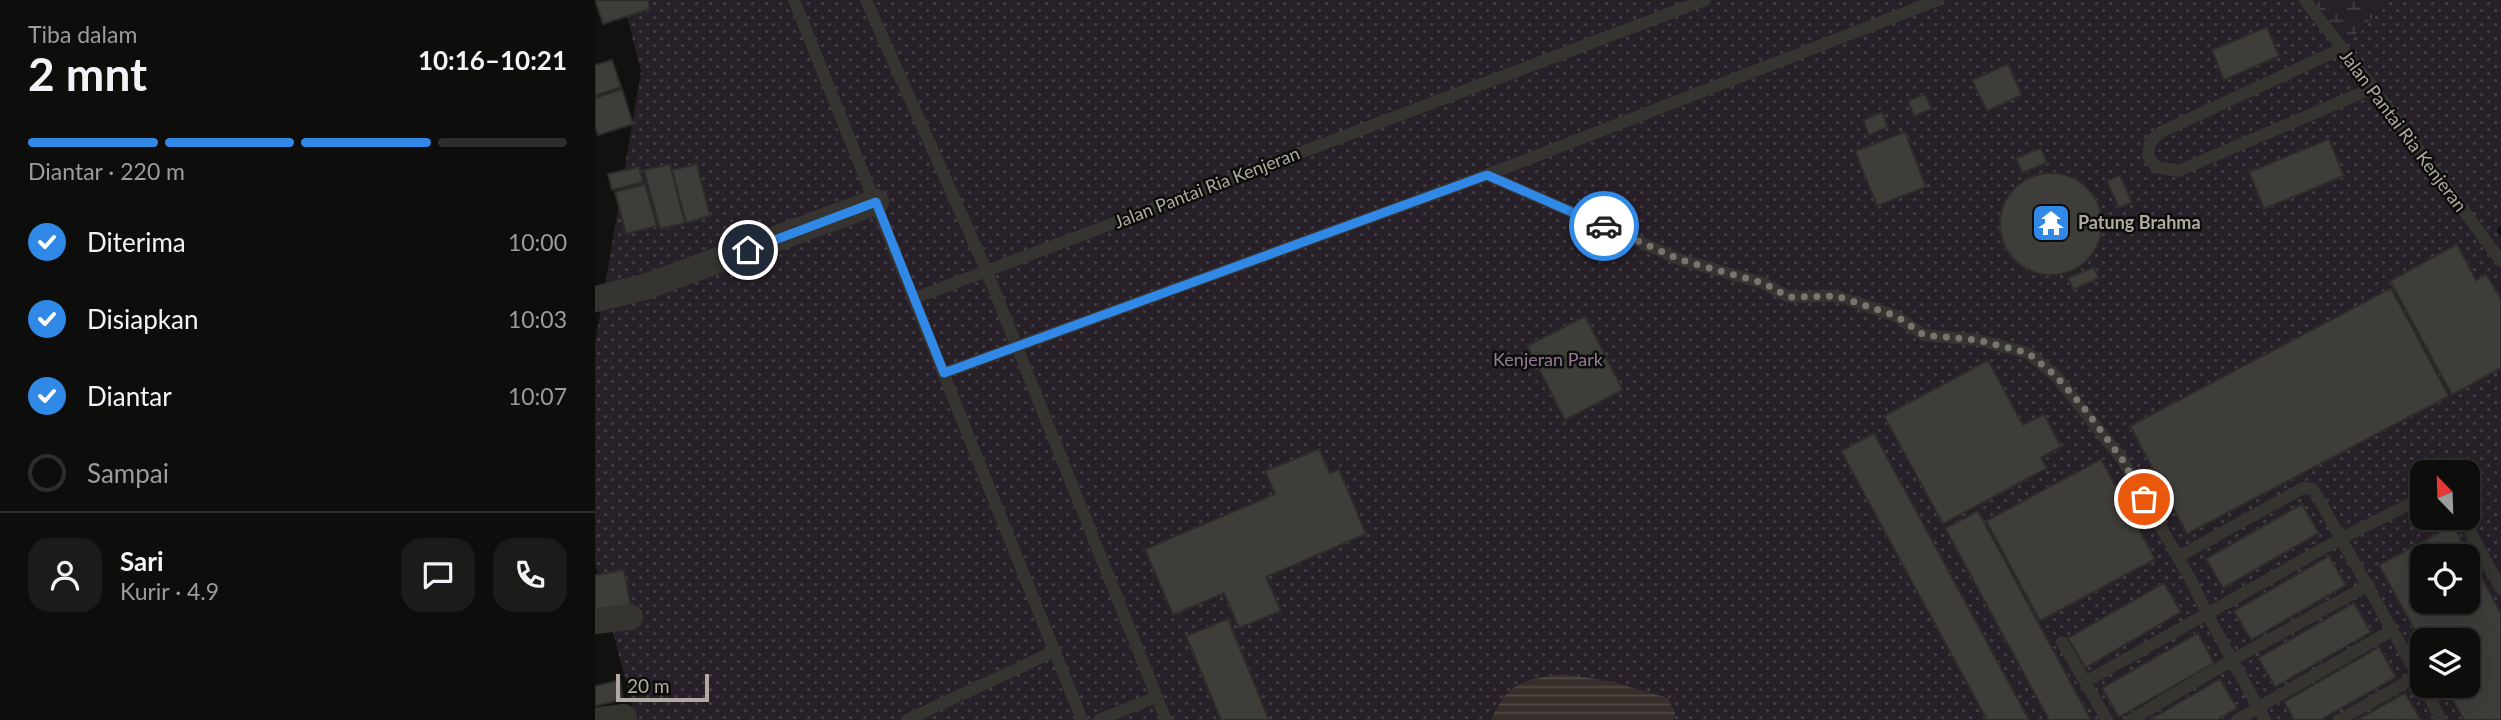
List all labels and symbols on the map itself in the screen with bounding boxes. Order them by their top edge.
street label: Jalan Pantai Ria Kenjeran [2336,45,2472,216]
street label: Jalan Pantai Ria Kenjeran [1111,142,1302,233]
courier [1569,191,1639,261]
temple icon: Patung Brahma [2030,202,2072,244]
place label: Patung Brahma [2078,211,2201,233]
pin [718,220,778,280]
park label: Kenjeran Park [1493,348,1604,370]
north arrow [2410,460,2480,530]
pin [2114,469,2174,529]
scale bar [616,671,709,703]

